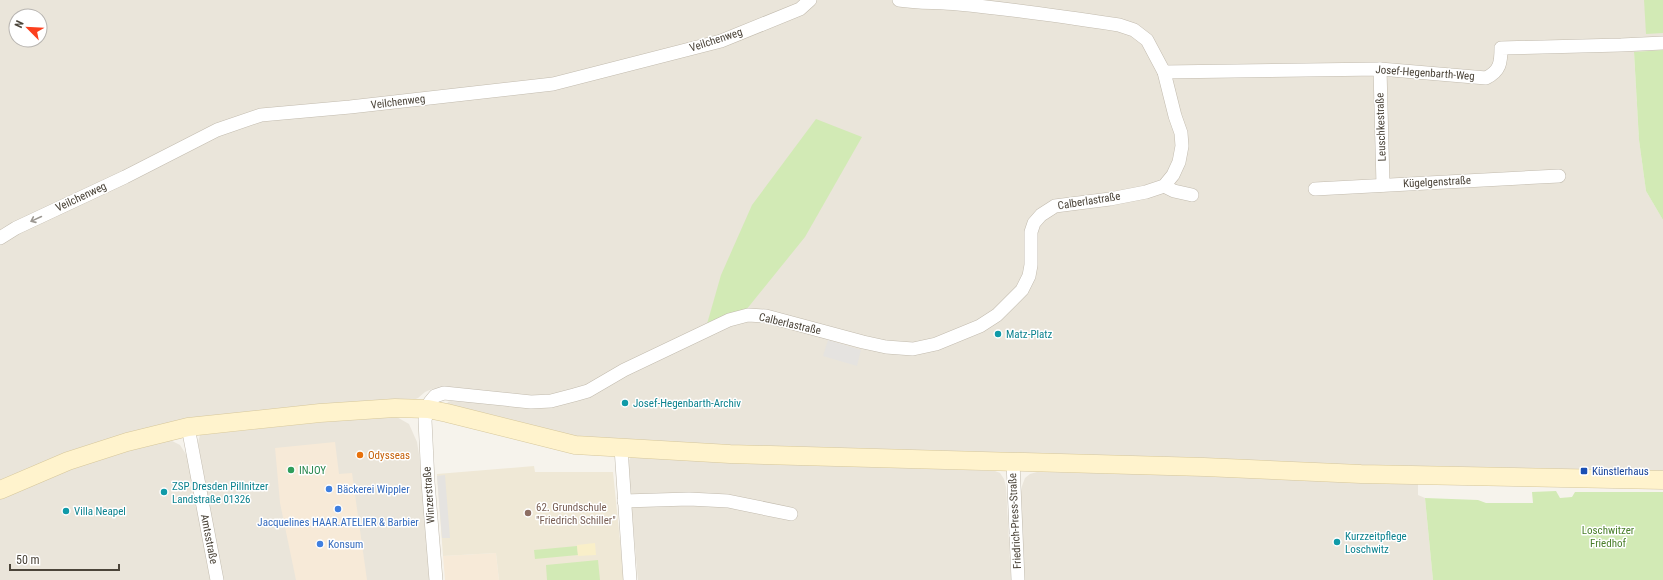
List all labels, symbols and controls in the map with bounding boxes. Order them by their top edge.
north arrow [8,8,48,48]
text: N [12,18,27,30]
street label: Veilchenweg [688,25,744,55]
street label: Josef-Hegenbarth-Weg [1375,63,1475,83]
street label: Veilchenweg [370,92,426,112]
street label: Leuschkestraße [1373,92,1389,162]
street label: Kügelgenstraße [1403,174,1471,190]
street label: Veilchenweg [53,180,109,214]
street label: Calberlastraße [1057,190,1121,212]
one-way arrow [30,216,42,223]
street label: Calberlastraße [758,311,822,337]
place label: Matz-Platz [1006,328,1053,341]
marker: Matz-Platz [993,329,1003,339]
place label: Josef-Hegenbarth-Archiv [633,397,741,410]
marker: Josef-Hegenbarth-Archiv [620,398,630,408]
place label: Odysseas [368,449,410,462]
marker: Odysseas [355,450,365,460]
place label: INJOY [299,464,326,477]
marker: INJOY [286,465,296,475]
place label: Künstlerhaus [1592,465,1649,478]
street label: Winzerstraße [421,466,437,524]
marker: Künstlerhaus [1579,466,1589,476]
street label: Friedrich-Press-Straße [1006,473,1024,569]
place label: ZSP Dresden Pillnitzer Landstraße 01326 [172,480,269,506]
place label: Bäckerei Wippler [337,483,410,496]
marker: Bäckerei Wippler [324,484,334,494]
marker: ZSP Dresden Pillnitzer Landstraße 01326 [159,487,169,497]
place label: 62. Grundschule "Friedrich Schiller" [536,501,616,527]
marker: Jacquelines HAAR.ATELIER & Barbier [333,504,343,514]
place label: Villa Neapel [74,505,126,518]
marker: Villa Neapel [61,506,71,516]
marker: 62. Grundschule "Friedrich Schiller" [523,508,533,518]
street label: Amtsstraße [198,513,220,565]
place label: Jacquelines HAAR.ATELIER & Barbier [257,516,419,529]
park label: Loschwitzer Friedhof [1582,524,1635,550]
place label: Kurzzeitpflege Loschwitz [1345,530,1407,556]
marker: Kurzzeitpflege Loschwitz [1332,537,1342,547]
place label: Konsum [328,538,363,551]
marker: Konsum [315,539,325,549]
scale bar [10,546,119,572]
text: 50 m [16,553,40,567]

